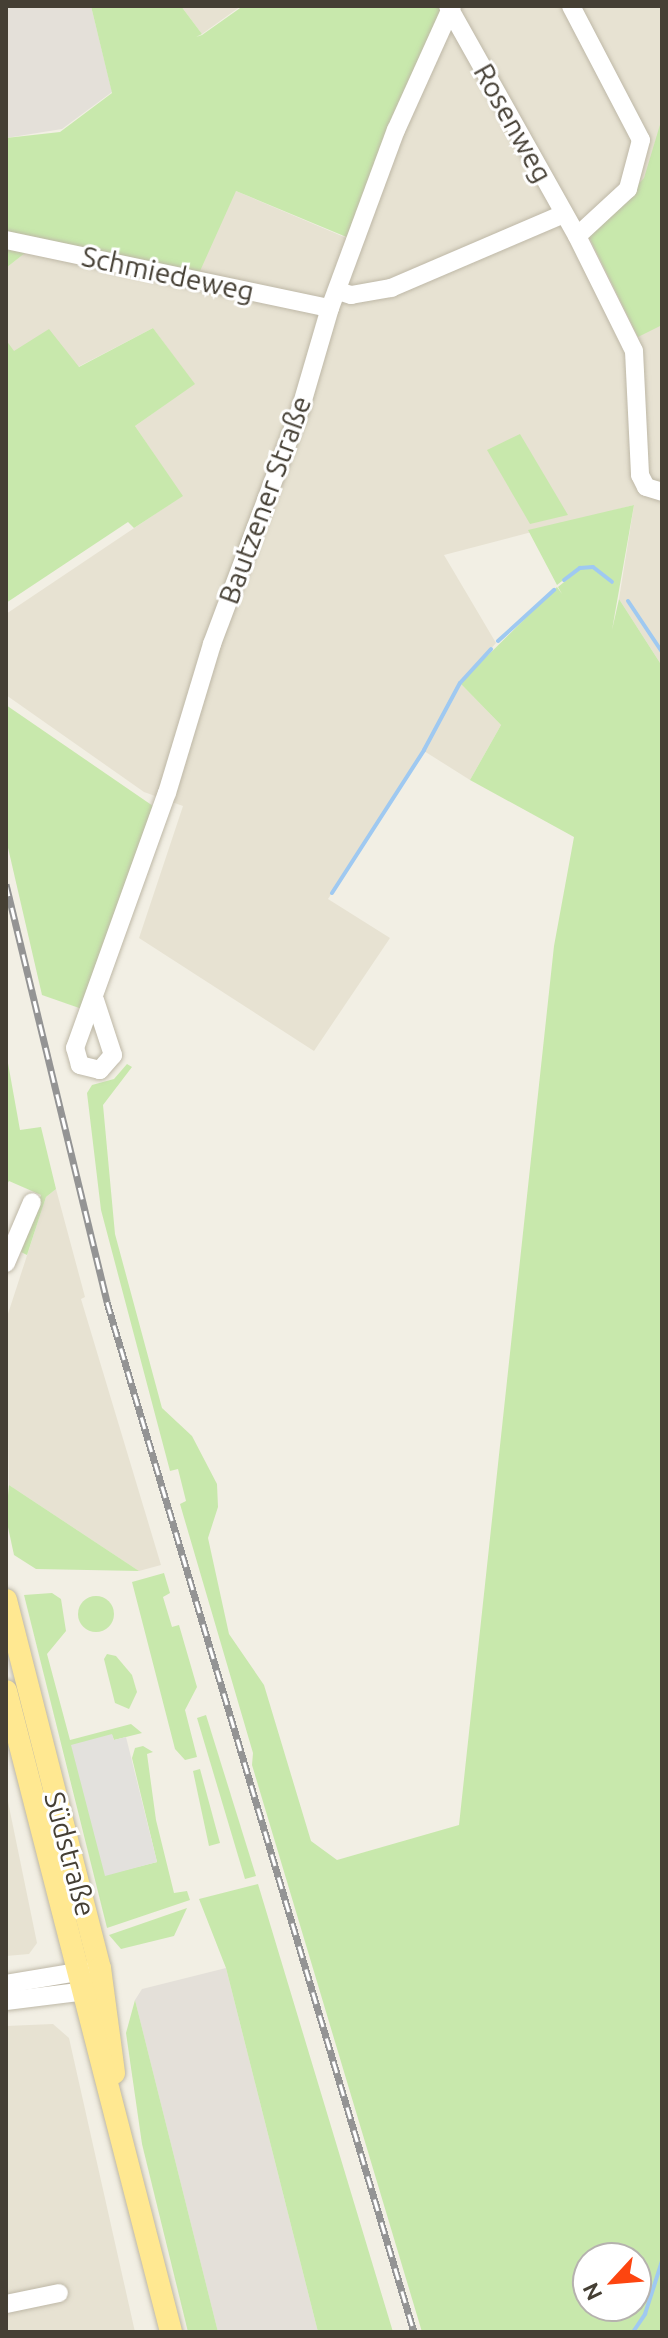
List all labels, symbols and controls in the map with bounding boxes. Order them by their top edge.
street label: Rosenweg [467,58,559,188]
street label: Schmiedeweg [79,239,257,309]
street label: Bautzener Straße [212,391,318,609]
street label: Südstraße [37,1788,103,1920]
north arrow [572,2242,652,2322]
text: N [577,2279,607,2305]

